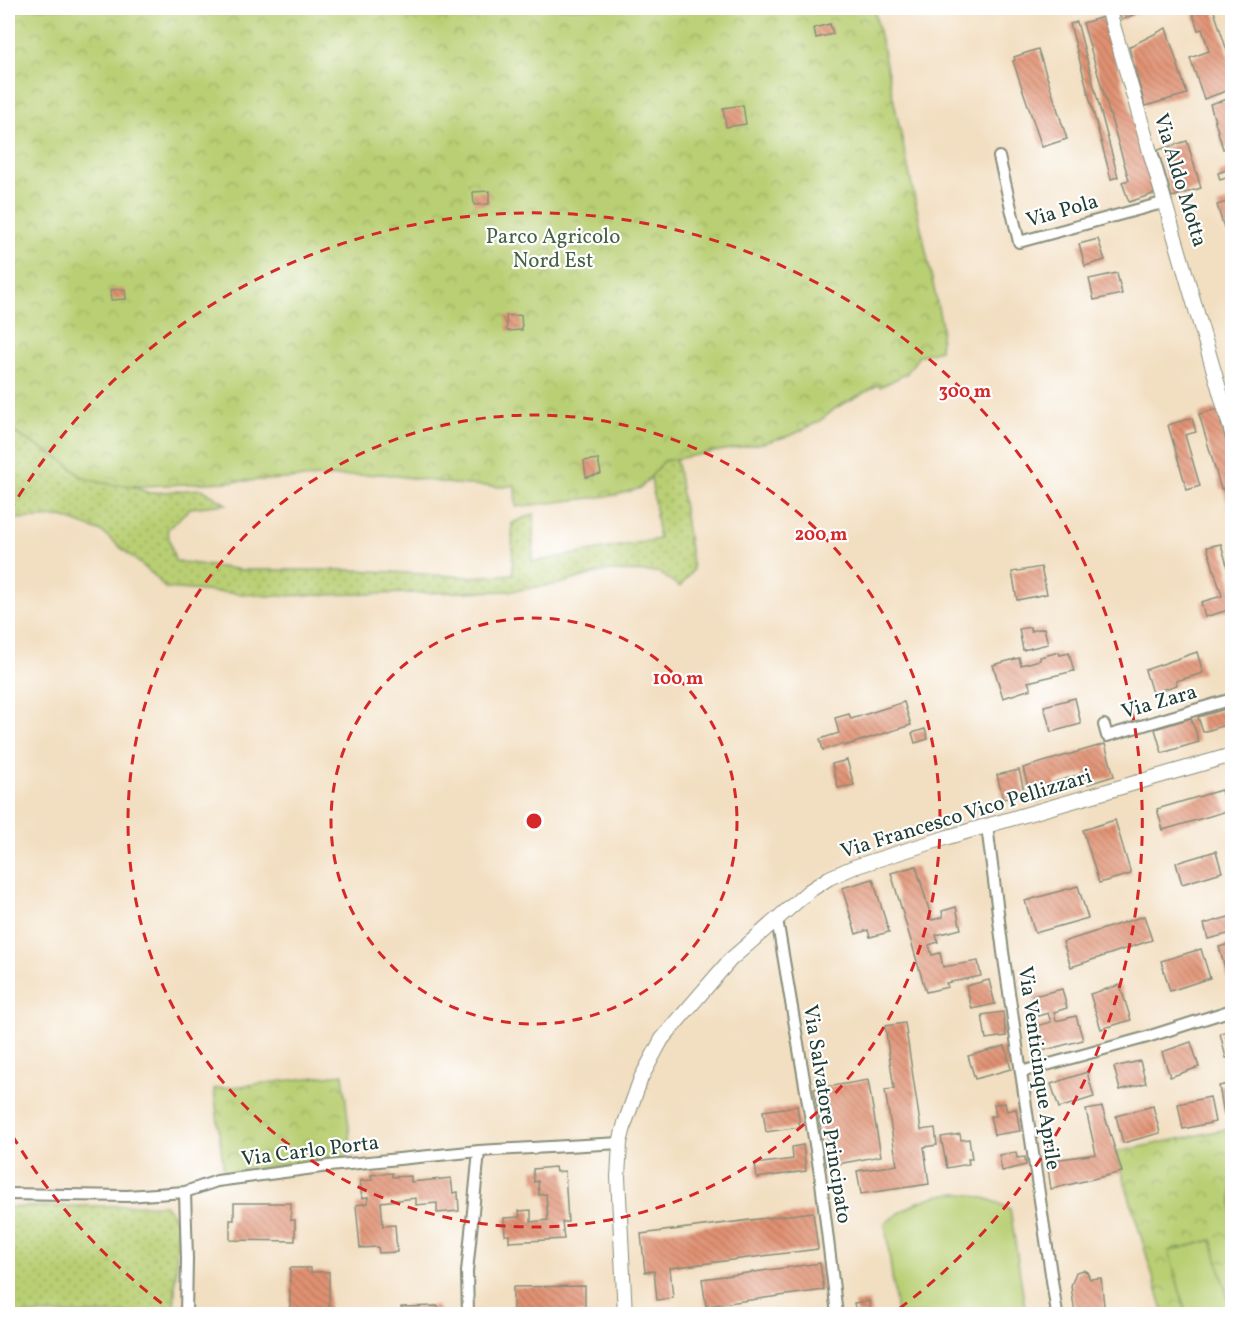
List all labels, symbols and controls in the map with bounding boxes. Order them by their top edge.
street label: Via Aldo Motta [1146,110,1214,251]
street label: Via Pola [1023,187,1102,236]
park label: Parco Agricolo Nord Est [486,223,620,276]
text: 300 m [939,380,991,405]
text: 200 m [795,523,847,548]
text: 100 m [653,667,703,692]
street label: Via Zara [1118,678,1201,727]
street label: Via Francesco Vico Pellizzari [837,762,1096,867]
centre of rings [524,811,544,831]
street label: Via Venticinque Aprile [1010,965,1067,1172]
street label: Via Salvatore Principato [795,1003,858,1226]
street label: Via Carlo Porta [240,1129,381,1174]

